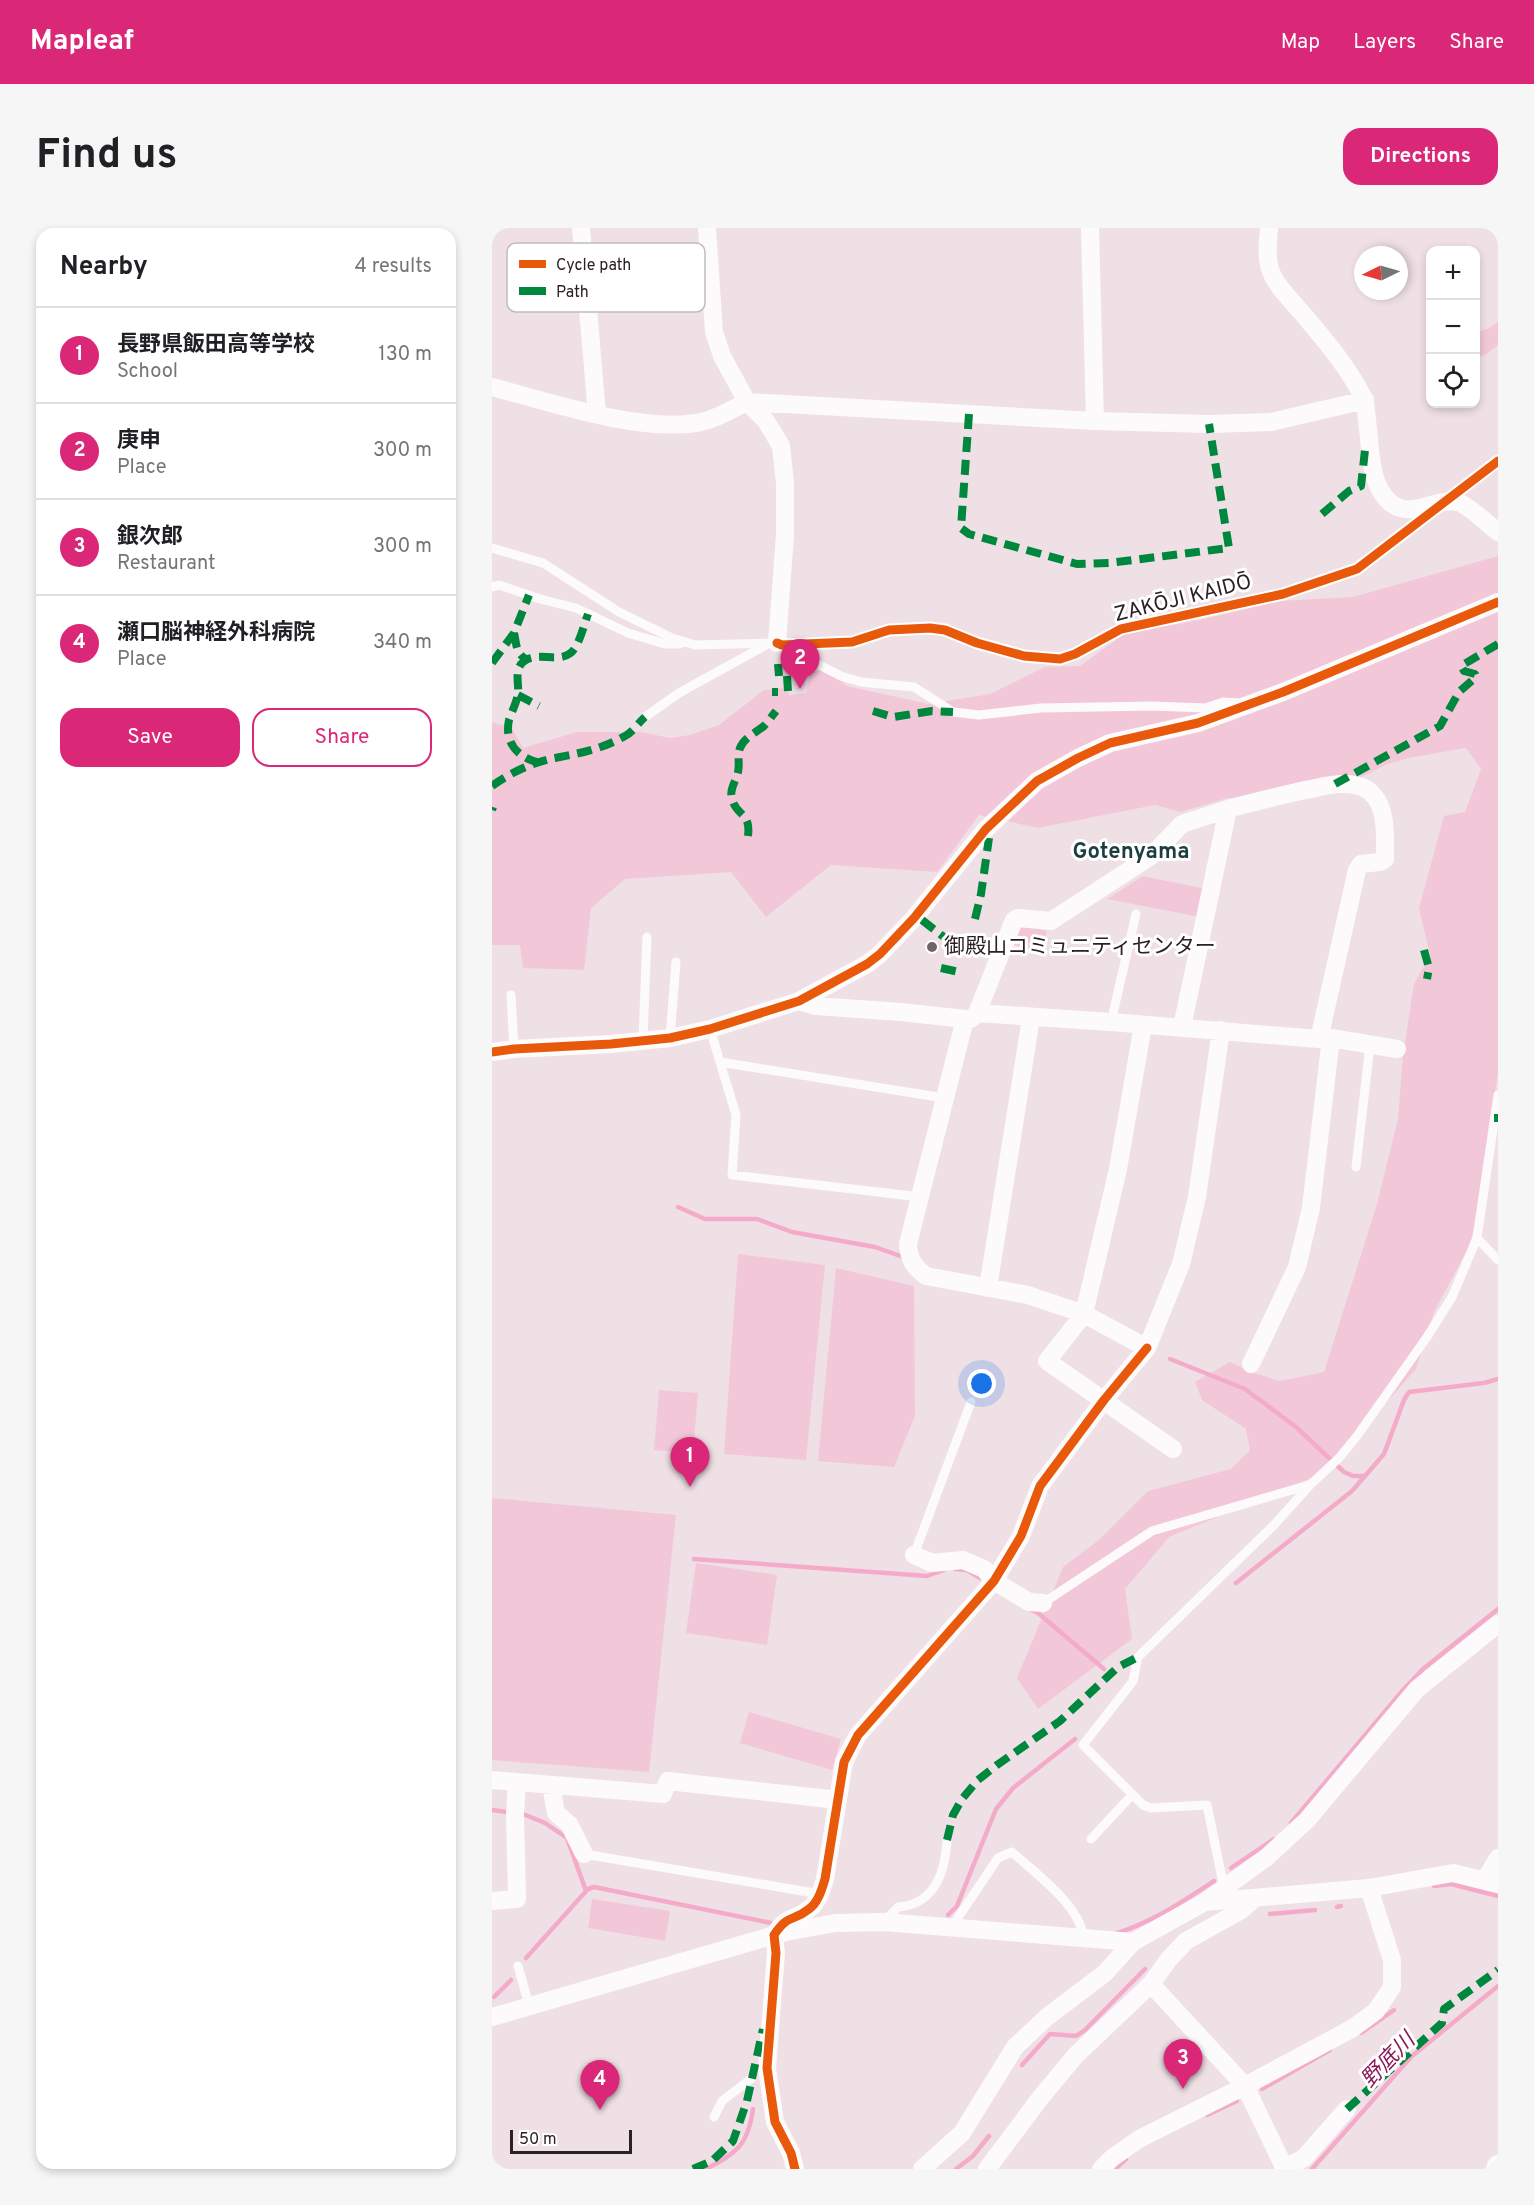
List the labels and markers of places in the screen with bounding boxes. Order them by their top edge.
pin: 2 [780,640,820,689]
place label: 御殿山コミュニティセンター [944,934,1216,961]
marker: 御殿山コミュニティセンター [925,940,939,954]
pin: 1 [670,1438,710,1487]
pin: 3 [1164,2040,1202,2089]
pin: 4 [580,2060,620,2110]

